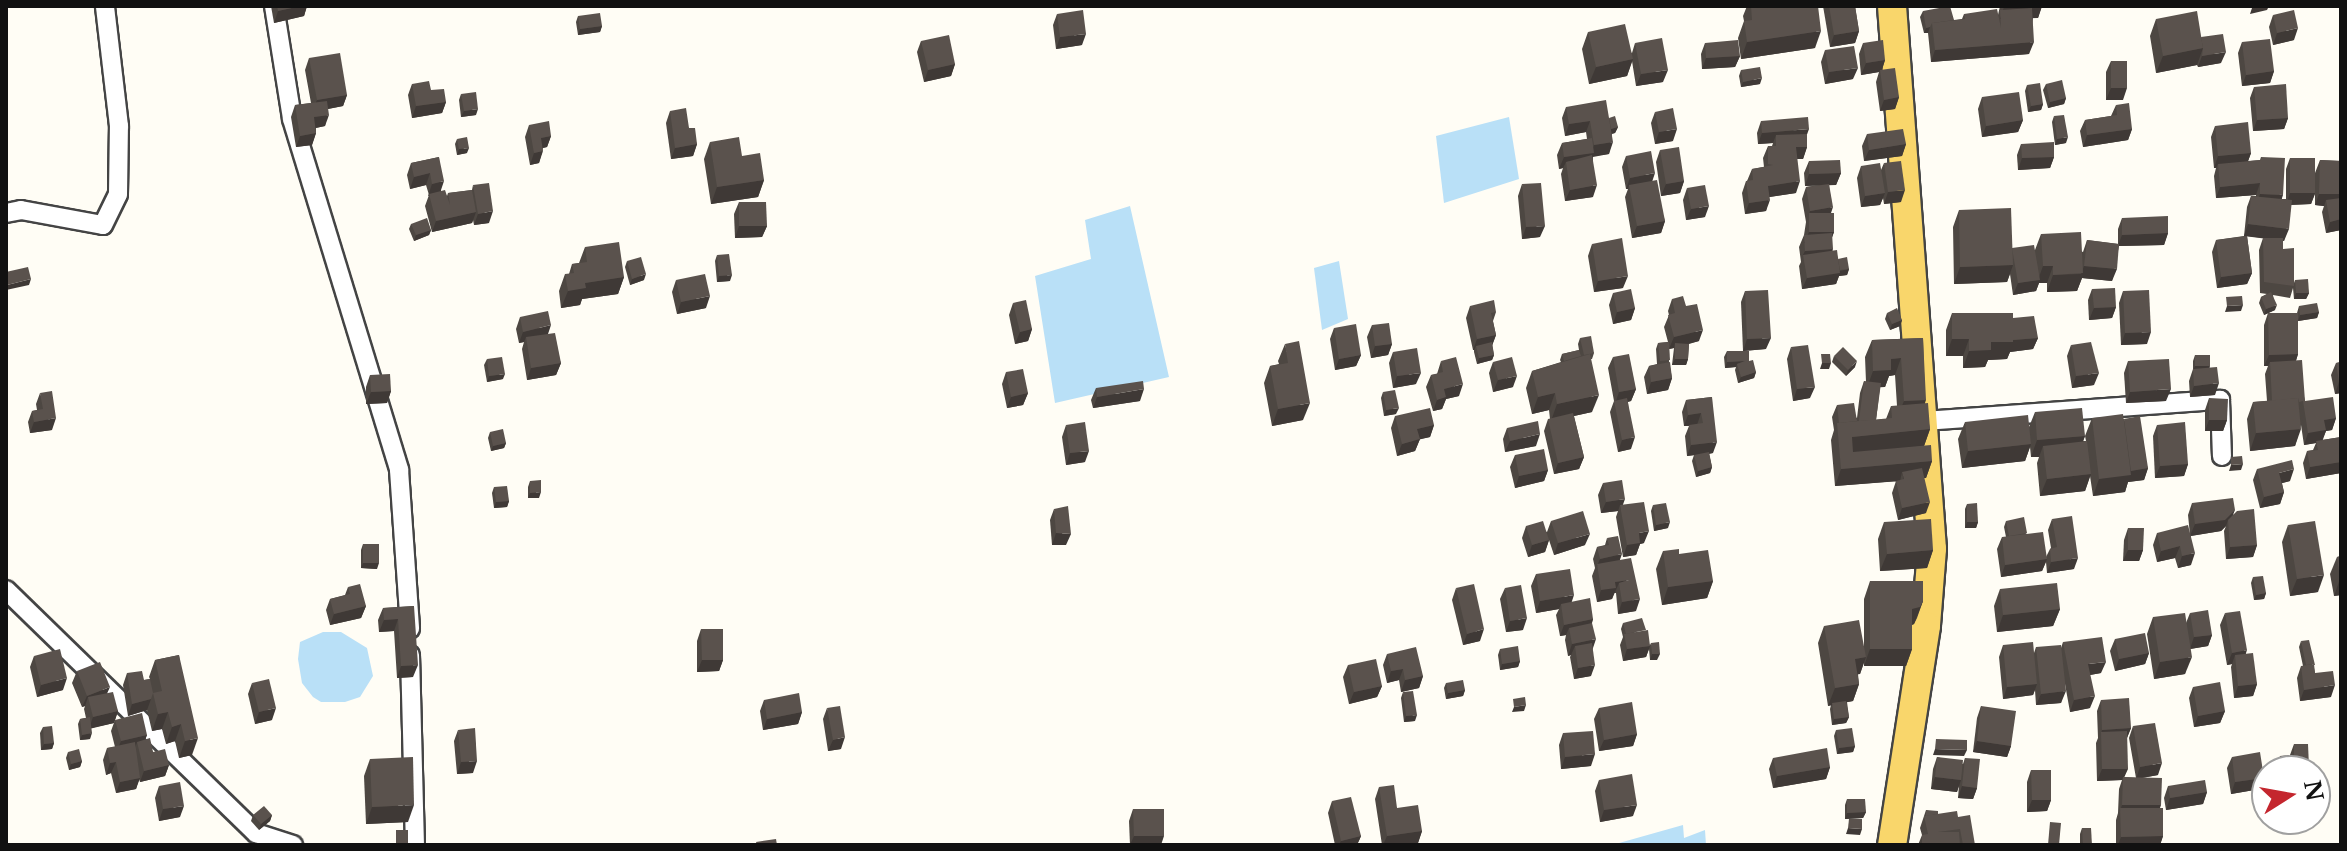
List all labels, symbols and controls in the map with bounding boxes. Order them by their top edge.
north arrow [2251,755,2331,835]
text: N [2298,778,2328,803]

